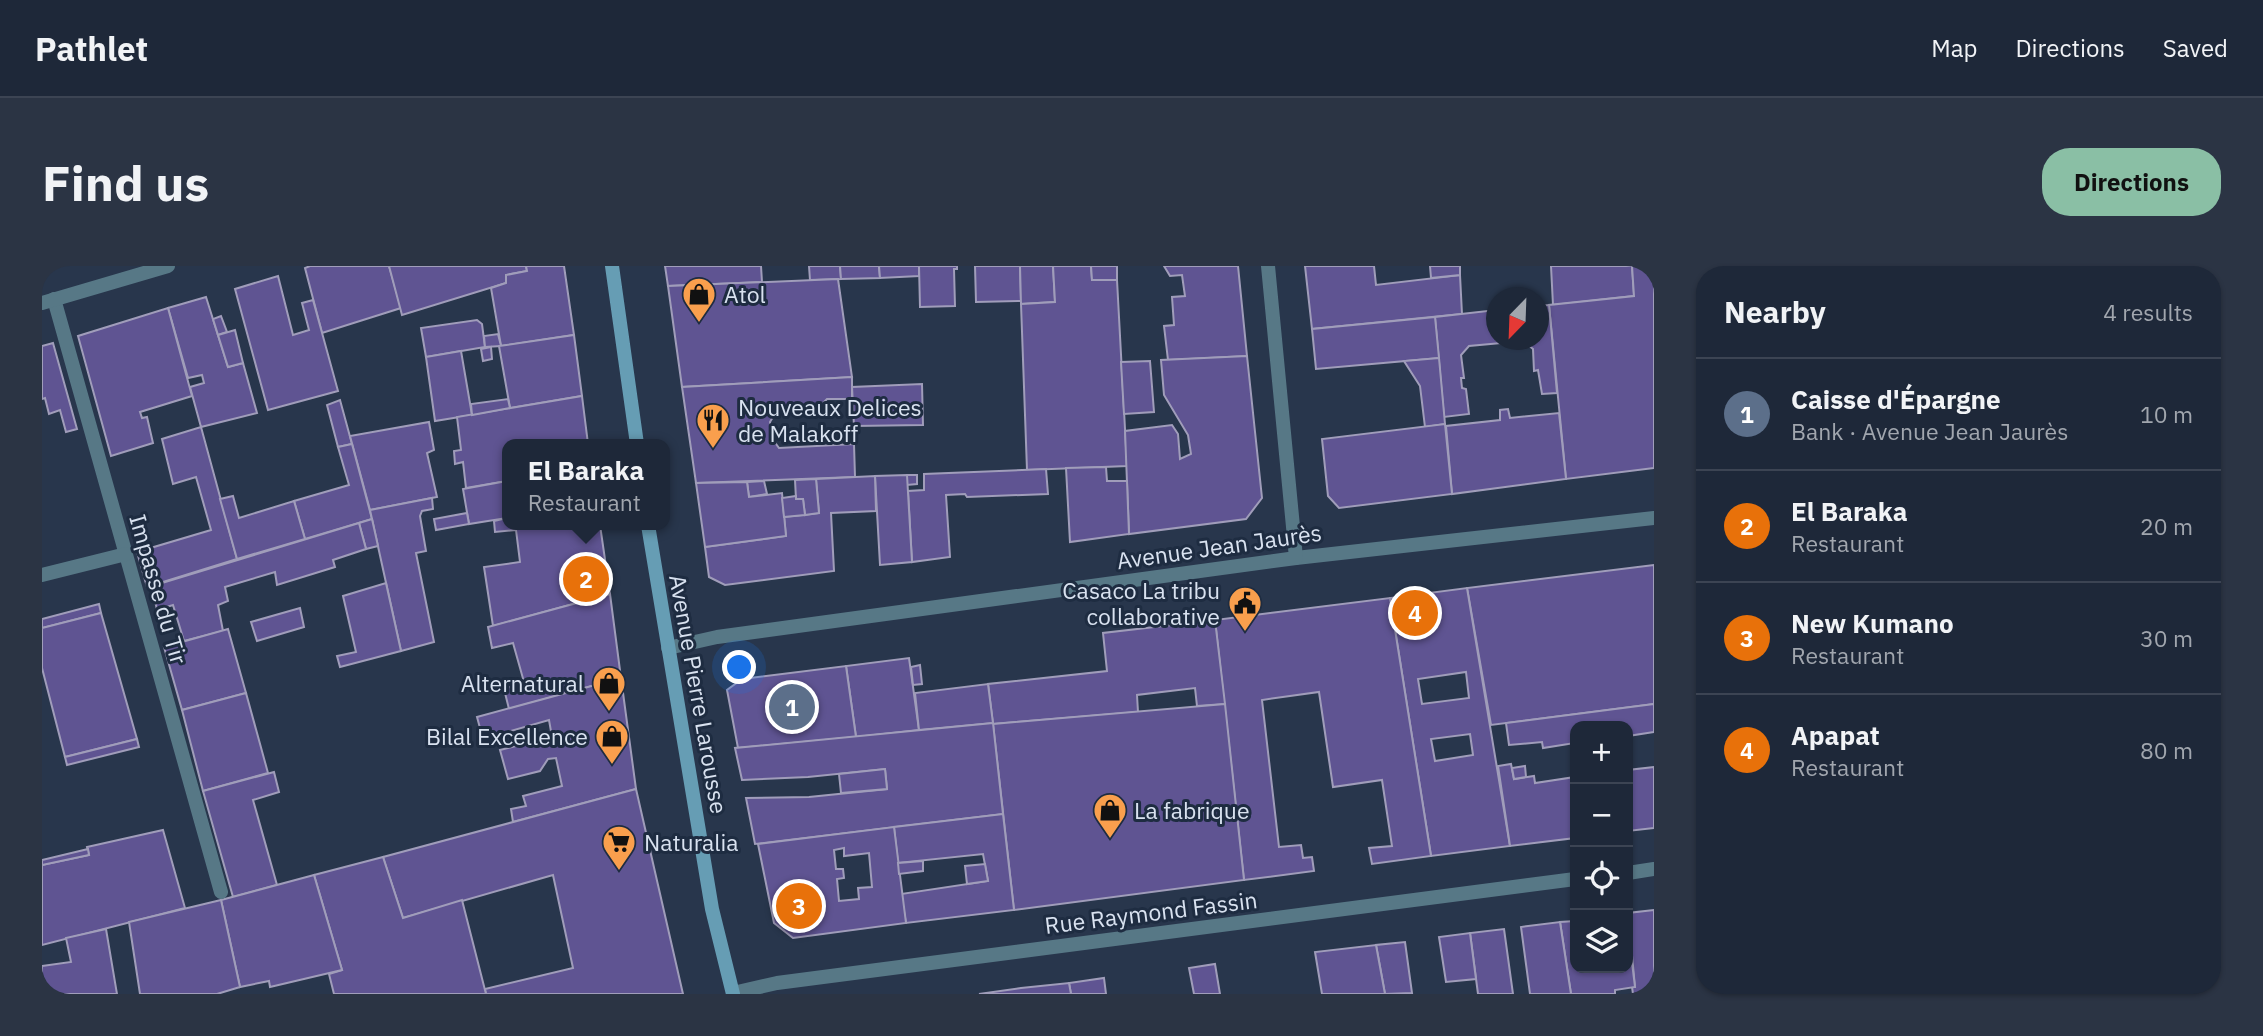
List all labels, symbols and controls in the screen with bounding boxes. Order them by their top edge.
text: Pathlet [35,27,148,70]
text: Map [1931,32,1977,64]
text: Directions [2015,32,2125,64]
text: Saved [2163,32,2228,64]
button: Directions [2042,148,2221,216]
text: Find us [42,151,209,214]
shop icon: Atol [680,275,718,324]
place label: Atol [724,279,766,309]
north arrow [1486,287,1549,350]
text: Nearby [1724,292,1826,331]
text: 4 results [2103,297,2193,327]
text: Caisse d'Épargne [1791,382,2001,416]
place label: Nouveaux Delices de Malakoff [738,392,922,448]
text: 1 [1740,399,1754,429]
text: 10 m [2140,399,2193,429]
restaurant icon: Nouveaux Delices de Malakoff [694,401,732,450]
text: Bank · Avenue Jean Jaurès [1791,416,2068,446]
popup [502,439,670,530]
text: El Baraka [528,453,644,487]
text: Restaurant [528,487,641,517]
text: El Baraka [1791,494,1908,528]
street label: Impasse du Tir [123,511,195,668]
text: 2 [1740,511,1754,541]
text: 20 m [2140,511,2193,541]
street label: Avenue Jean Jaurès [1115,517,1323,575]
text: Restaurant [1791,528,1904,558]
pin: 2 [563,553,609,605]
street label: Avenue Pierre Larousse [663,572,735,816]
place label: Casaco La tribu collaborative [1062,575,1220,631]
public building icon: Casaco La tribu collaborative [1226,584,1264,633]
pin: 4 [1392,587,1438,639]
text: New Kumano [1791,606,1954,640]
text: 3 [1740,623,1754,653]
text: 30 m [2140,623,2193,653]
text: Restaurant [1791,640,1904,670]
your location [722,650,756,684]
shop icon: Alternatural [590,664,628,713]
place label: Alternatural [461,668,584,698]
pin: 1 [769,681,815,733]
shop icon: Bilal Excellence [593,717,631,766]
text: Apapat [1791,718,1880,752]
place label: Bilal Excellence [426,721,588,751]
map controls [1570,721,1633,973]
button: + [1570,721,1633,784]
text: 4 [1740,735,1754,765]
text: 80 m [2140,735,2193,765]
text: Restaurant [1791,752,1904,782]
button: − [1570,784,1633,847]
shop icon: La fabrique [1091,791,1129,840]
place label: La fabrique [1134,795,1250,825]
supermarket icon: Naturalia [600,823,638,872]
place label: Naturalia [644,827,739,857]
button: locate [1570,847,1633,910]
pin: 3 [776,880,822,932]
street label: Rue Raymond Fassin [1043,884,1259,940]
button: layers [1570,910,1633,973]

